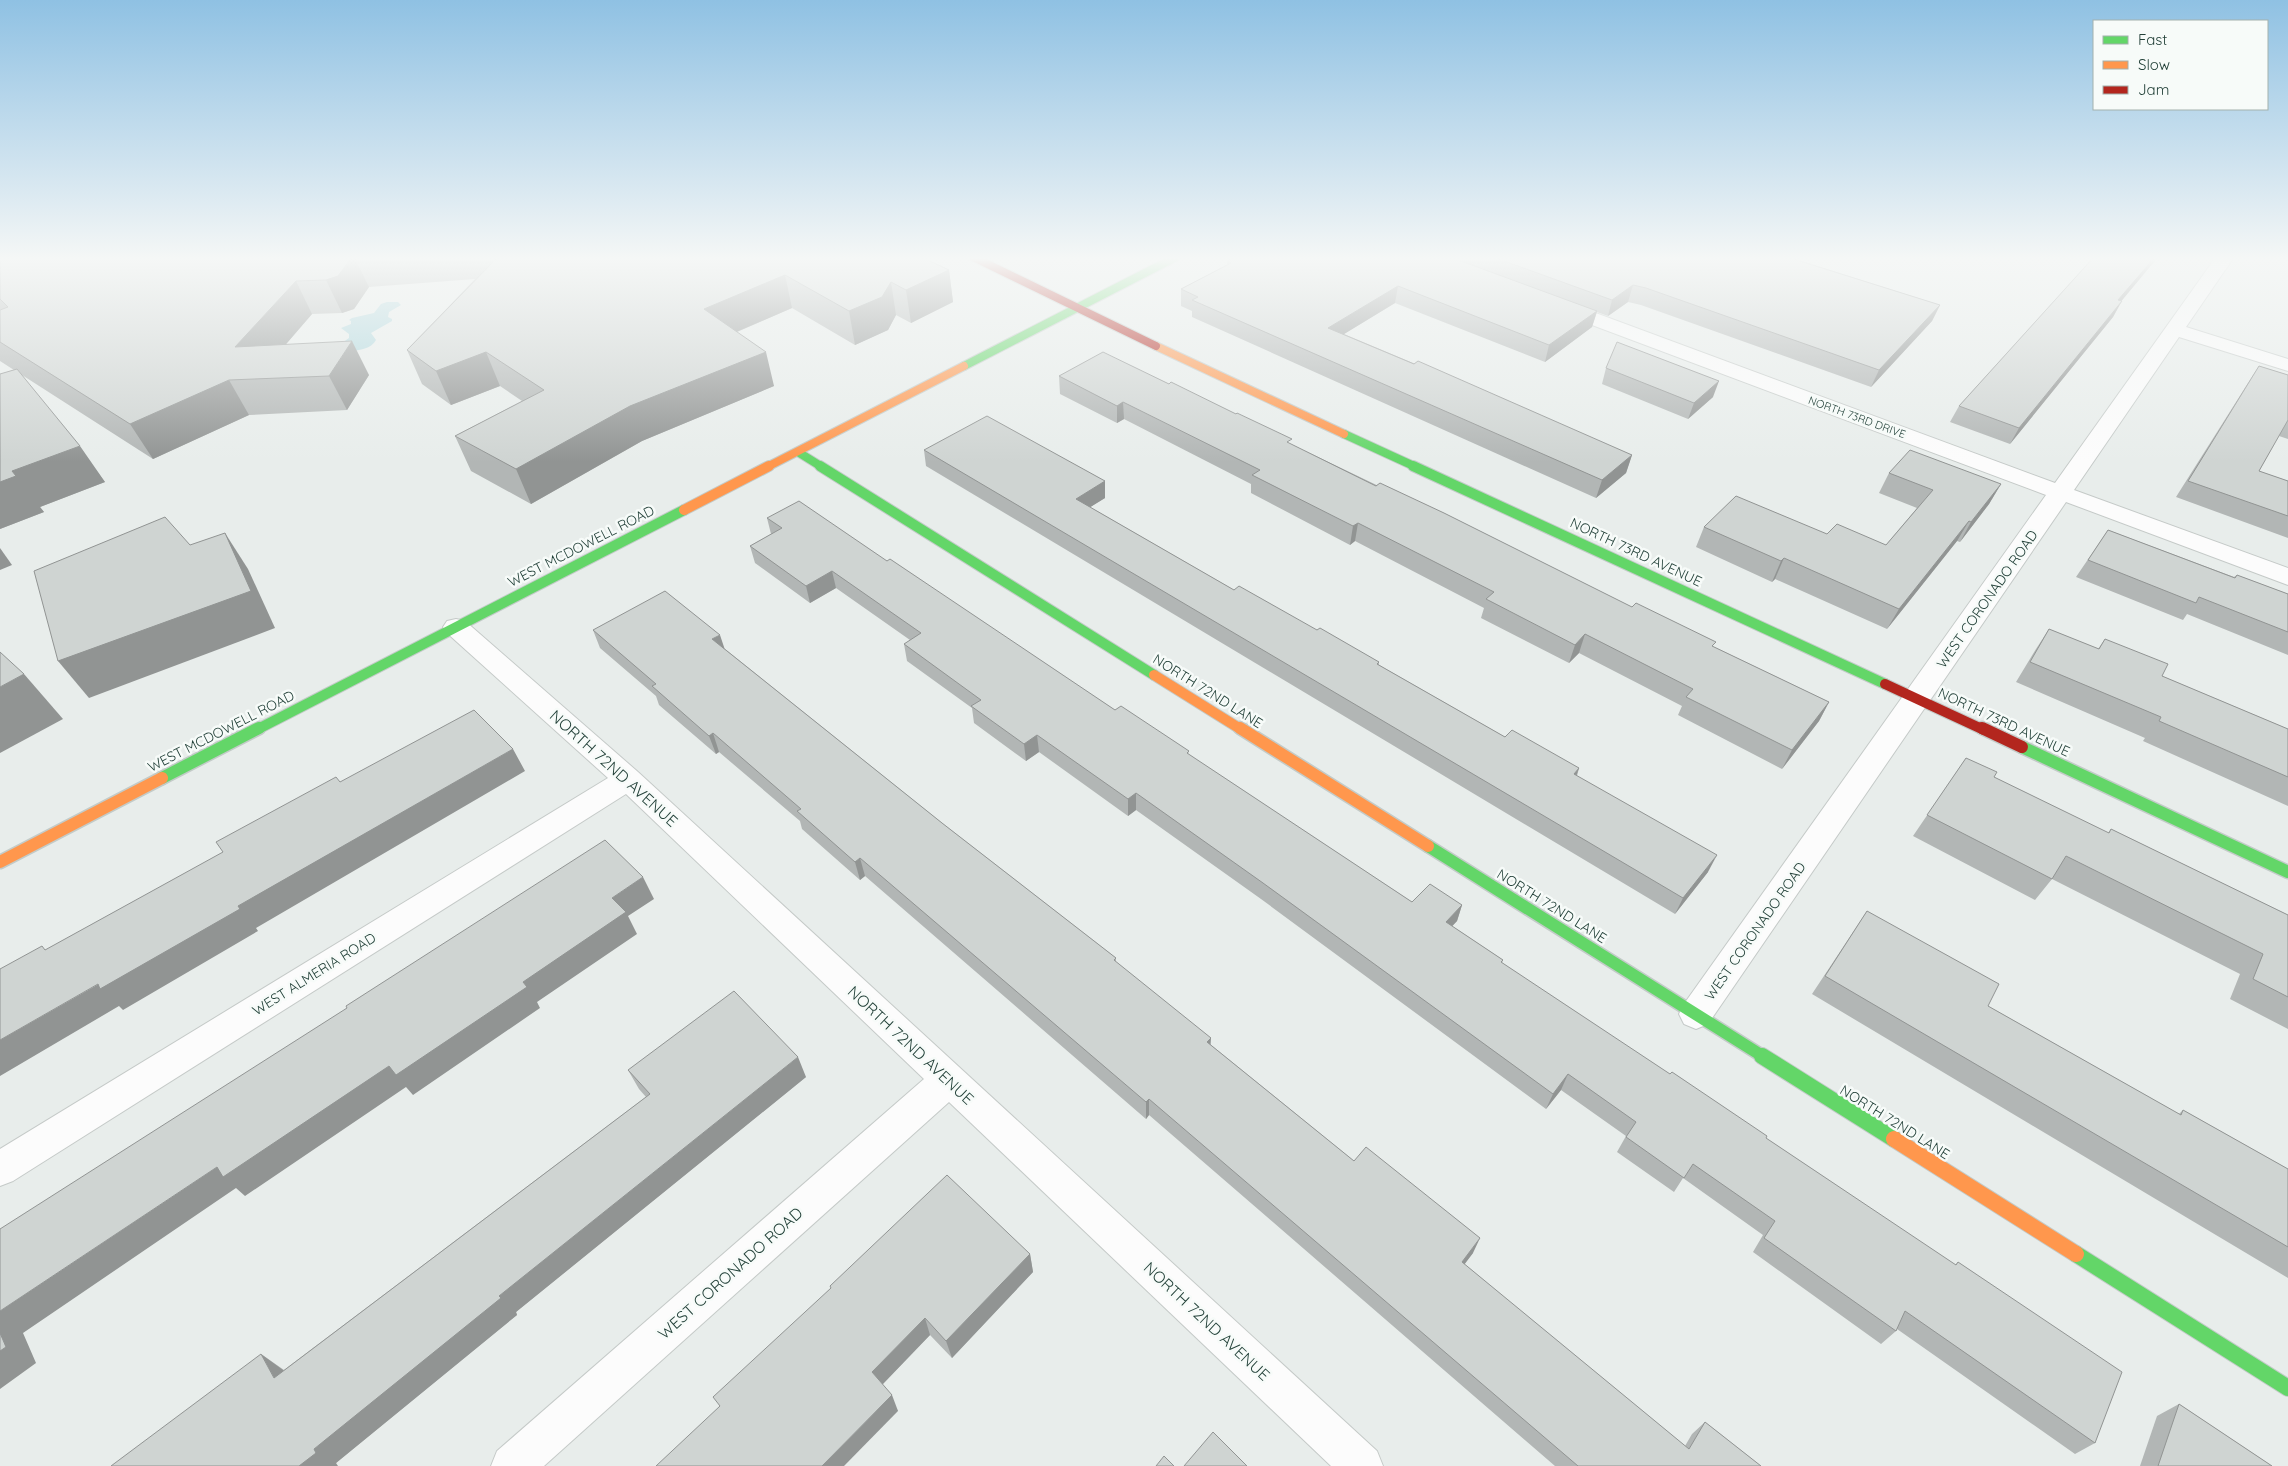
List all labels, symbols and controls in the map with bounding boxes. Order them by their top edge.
legend [2093,20,2268,110]
text: Fast [2138,30,2167,49]
text: Slow [2138,55,2170,74]
text: Jam [2138,80,2169,99]
street label: NORTH 73RD DRIVE [1806,393,1908,441]
street label: WEST MCDOWELL ROAD [505,501,657,591]
street label: NORTH 73RD AVENUE [1567,514,1705,590]
street label: WEST CORONADO ROAD [1932,527,2042,671]
street label: NORTH 72ND LANE [1150,650,1266,732]
street label: NORTH 73RD AVENUE [1935,684,2073,760]
street label: WEST MCDOWELL ROAD [145,686,297,776]
street label: NORTH 72ND AVENUE [546,705,682,831]
street label: WEST CORONADO ROAD [1700,859,1810,1003]
street label: NORTH 72ND LANE [1494,865,1610,947]
street label: WEST ALMERIA ROAD [249,929,379,1019]
street label: NORTH 72ND AVENUE [844,981,978,1109]
street label: NORTH 72ND LANE [1837,1081,1953,1163]
street label: WEST CORONADO ROAD [654,1203,806,1343]
street label: NORTH 72ND AVENUE [1140,1257,1274,1385]

